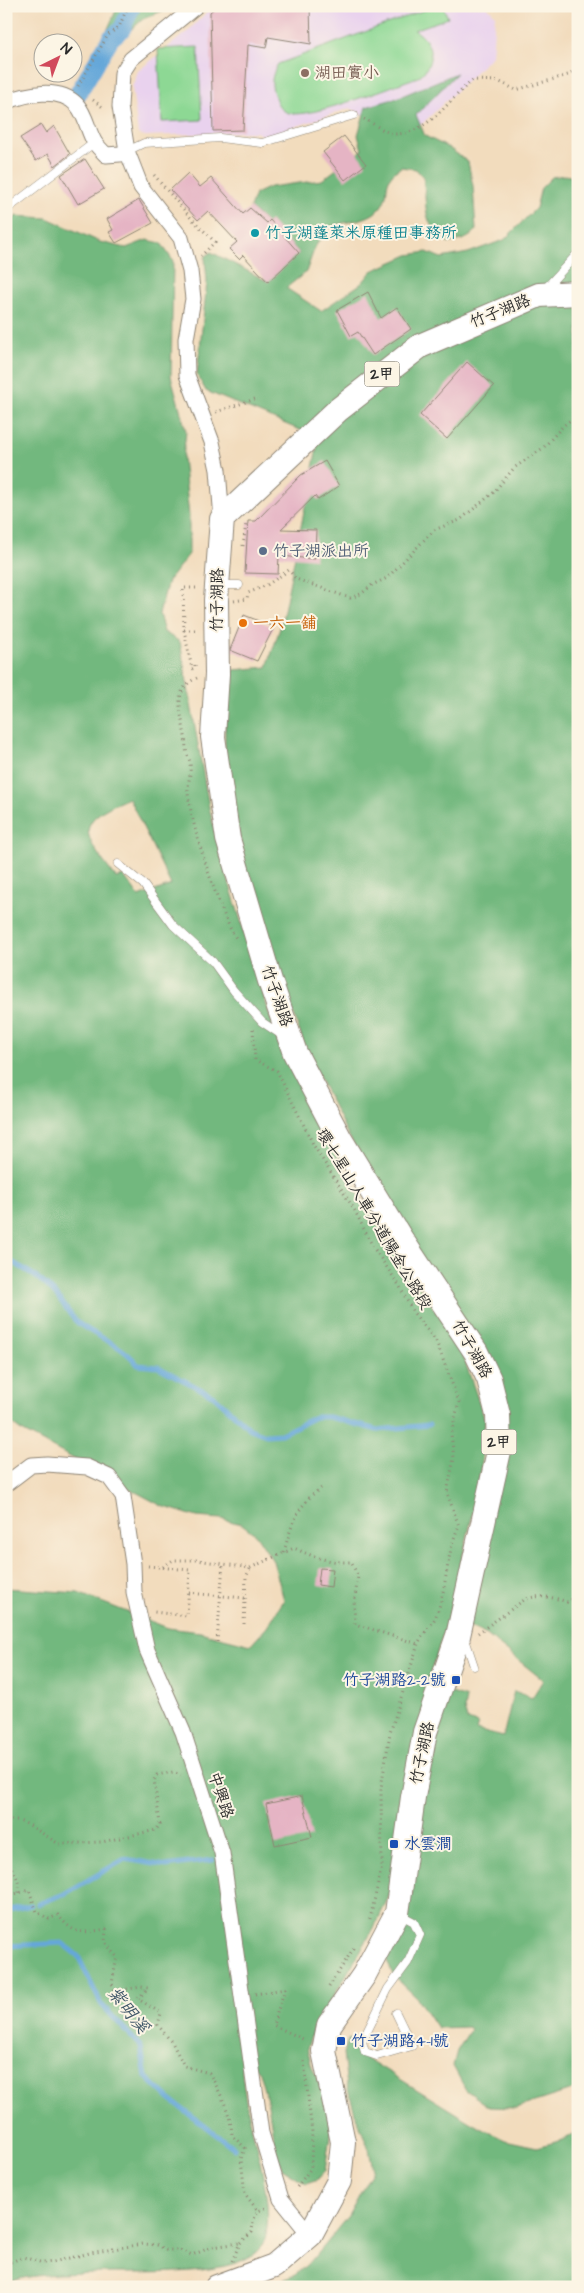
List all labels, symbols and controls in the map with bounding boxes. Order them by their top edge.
north arrow [32,32,82,82]
text: N [56,39,76,60]
place label: 湖田實小 [315,62,379,84]
marker: 湖田實小 [299,67,311,79]
place label: 竹子湖蓬萊米原種田事務所 [265,222,457,244]
marker: 竹子湖蓬萊米原種田事務所 [249,227,261,239]
street label: 竹子湖路 [466,289,534,333]
road number: 2甲 [364,362,400,386]
place label: 竹子湖派出所 [273,540,369,562]
marker: 竹子湖派出所 [257,545,269,557]
street label: 竹子湖路 [205,568,229,632]
place label: 一六一舖 [253,612,317,634]
marker: 一六一舖 [237,617,249,629]
street label: 竹子湖路 [256,962,298,1030]
street label: 環七星山人車分道陽金公路段 [311,1124,437,1314]
street label: 竹子湖路 [447,1316,497,1382]
road number: 2甲 [482,1430,516,1454]
place label: 竹子湖路2-2號 [343,1669,446,1691]
marker: 竹子湖路2-2號 [450,1674,462,1686]
street label: 竹子湖路 [405,1719,439,1787]
street label: 中興路 [203,1769,239,1821]
place label: 水雲澗 [404,1833,452,1855]
marker: 水雲澗 [388,1838,400,1850]
water label: 紫明溪 [101,1981,155,2040]
place label: 竹子湖路4-1號 [351,2030,449,2052]
marker: 竹子湖路4-1號 [335,2035,347,2047]

